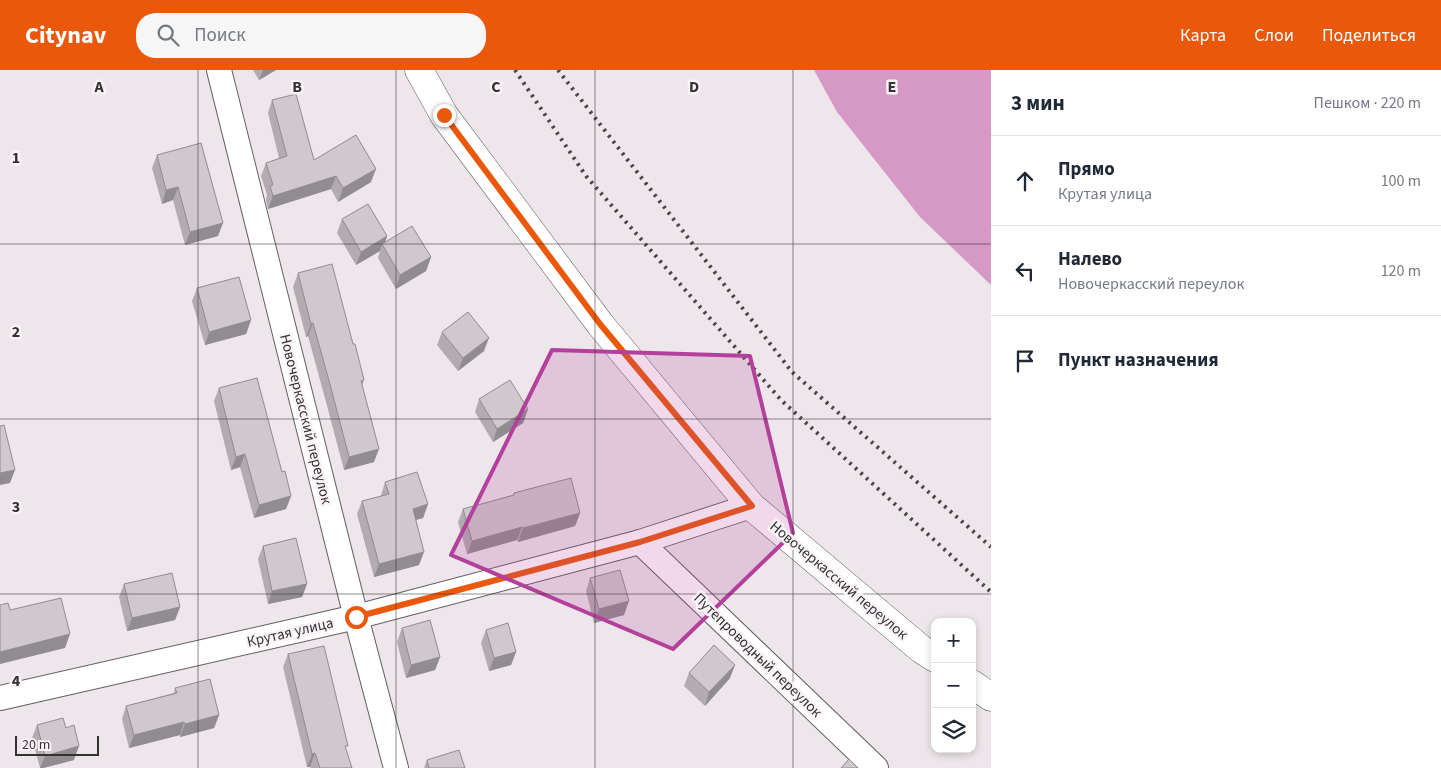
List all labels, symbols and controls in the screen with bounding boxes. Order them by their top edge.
search box [136,13,486,58]
text: Citynav [25,18,106,53]
icon: search [154,21,182,49]
text: Поиск [194,22,246,49]
text: Карта [1180,23,1226,48]
text: Слои [1254,23,1294,48]
text: Поделиться [1322,23,1416,48]
text: A [93,76,104,98]
text: B [292,76,302,98]
text: C [491,76,501,98]
text: D [689,76,699,98]
text: E [888,76,896,98]
text: 3 мин [1011,88,1065,118]
text: Пешком · 220 m [1314,92,1421,114]
route end [433,104,456,127]
text: 1 [12,147,20,169]
text: Прямо [1058,156,1115,183]
icon: ahead [1011,167,1039,195]
text: 100 m [1381,170,1421,192]
text: Крутая улица [1058,183,1152,205]
text: Налево [1058,246,1122,273]
icon: left [1011,257,1039,285]
text: 120 m [1381,260,1421,282]
text: Новочеркасский переулок [1058,273,1244,295]
text: 2 [12,321,20,343]
street label: Новочеркасский переулок [274,332,337,507]
icon: arrive [1011,347,1039,375]
text: Пункт назначения [1058,347,1219,374]
text: 3 [12,496,20,518]
street label: Новочеркасский переулок [765,516,913,645]
street label: Путепроводный переулок [689,588,827,723]
route start [345,606,368,629]
street label: Крутая улица [245,612,335,653]
map controls [931,618,976,753]
button: + [931,618,976,663]
button: − [931,663,976,708]
text: 4 [12,670,21,692]
button: layers [931,708,976,753]
scale bar [15,733,99,756]
text: 20 m [22,735,50,755]

